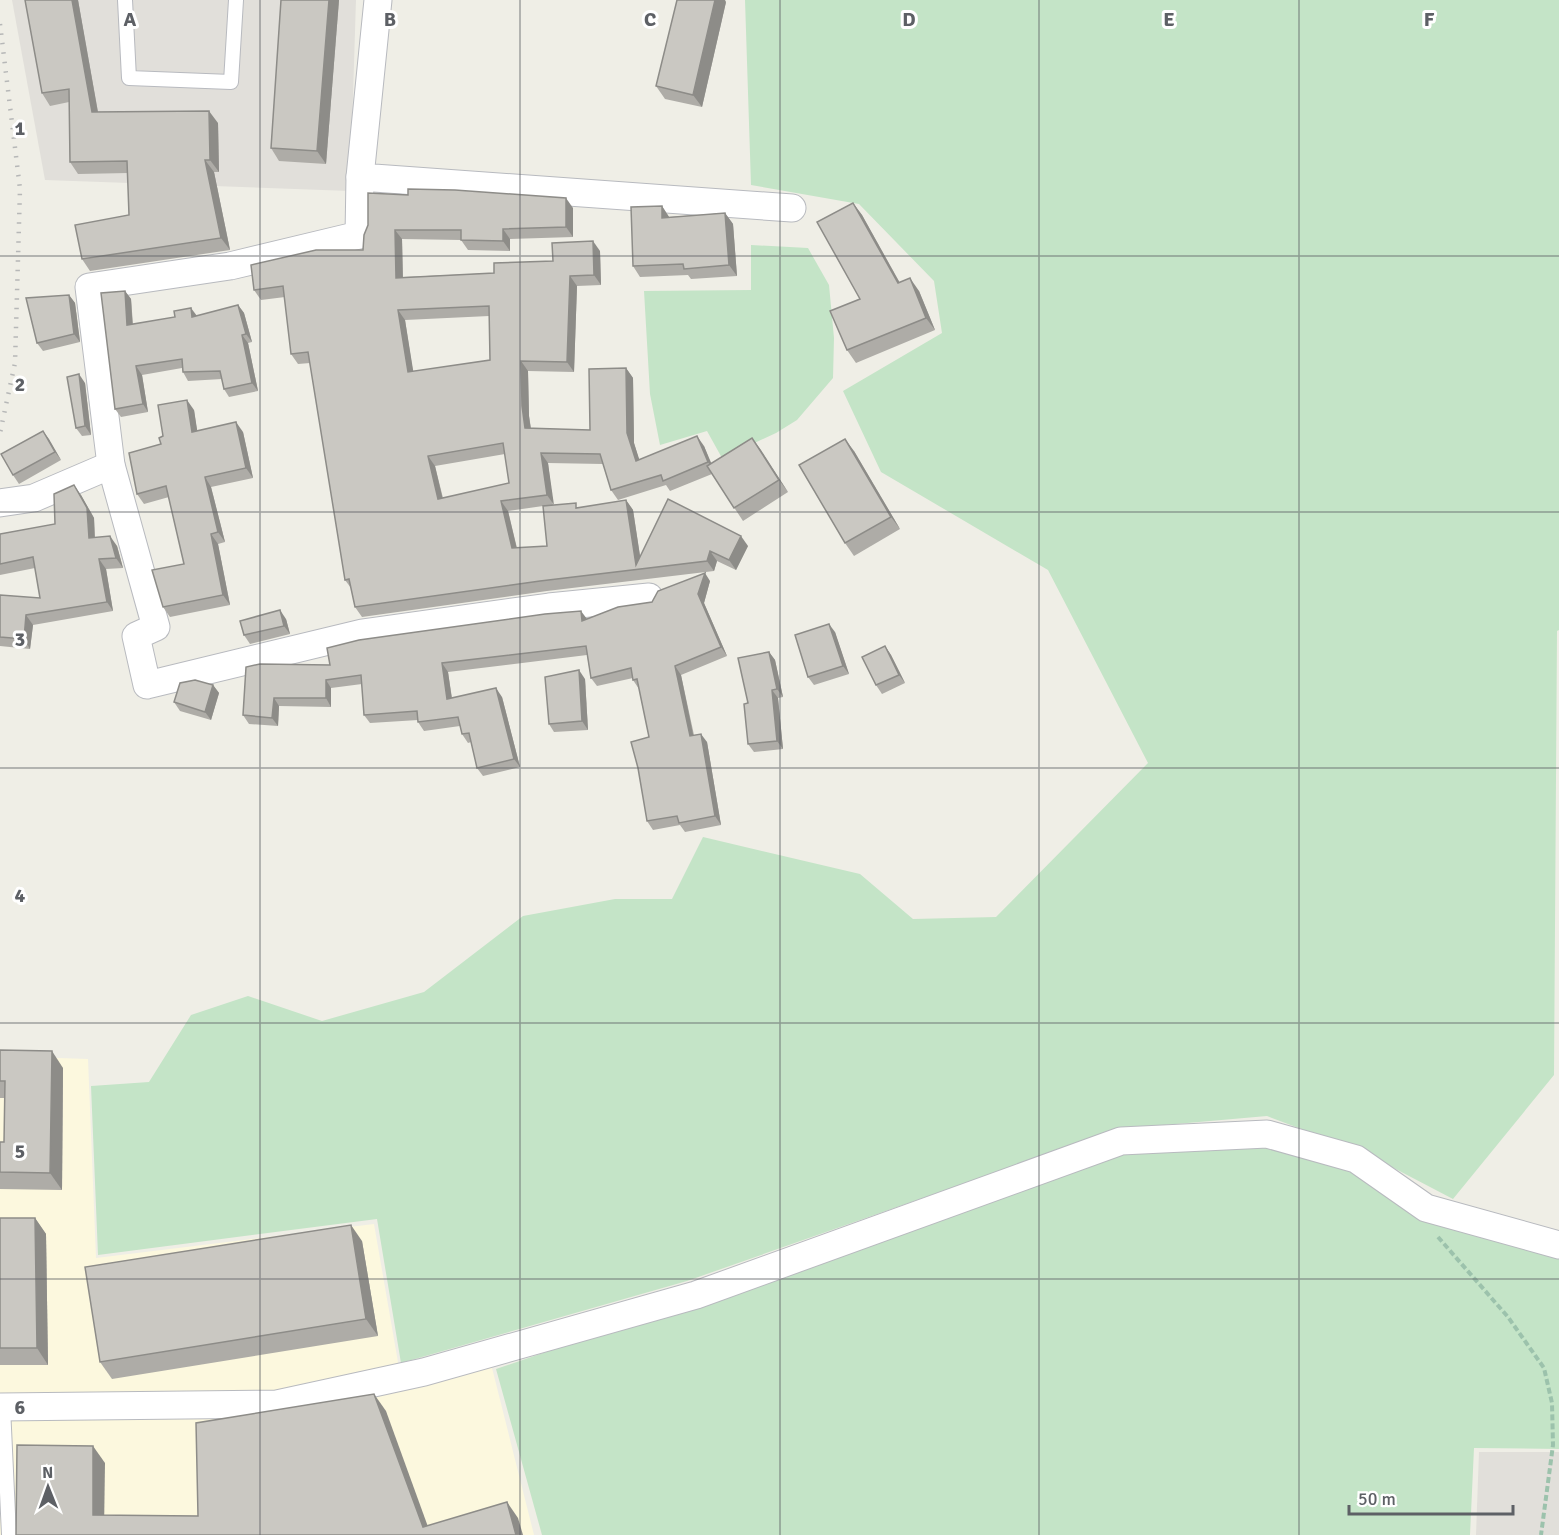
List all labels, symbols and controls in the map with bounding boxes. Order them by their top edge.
text: A [124,7,137,32]
text: B [384,7,396,32]
text: C [644,7,656,32]
text: D [902,7,916,32]
text: E [1163,7,1175,32]
text: F [1424,7,1435,32]
text: 1 [15,116,26,141]
text: 2 [15,372,25,397]
text: 3 [15,627,25,652]
text: 4 [15,883,26,908]
text: 5 [15,1139,25,1164]
text: 6 [15,1395,26,1420]
north arrow [18,1457,78,1517]
text: N [42,1463,53,1483]
scale bar [1349,1478,1512,1516]
text: 50 m [1358,1488,1396,1510]

